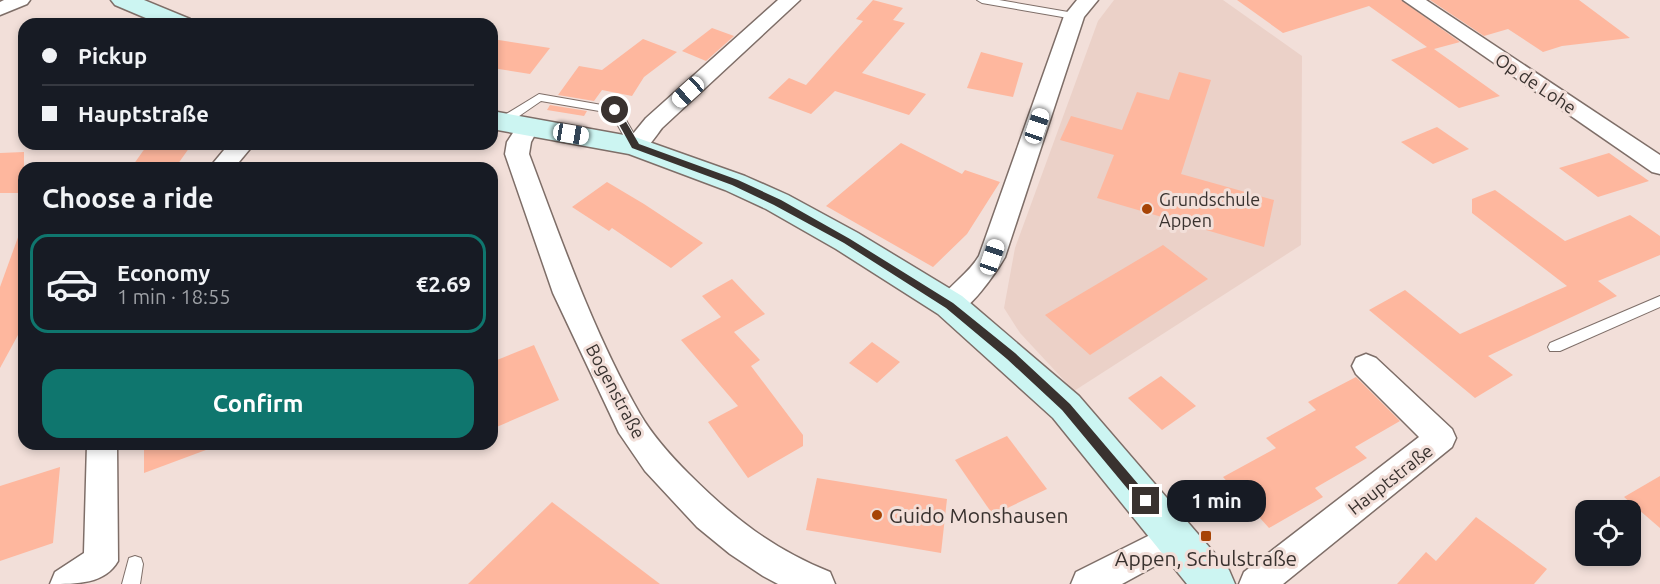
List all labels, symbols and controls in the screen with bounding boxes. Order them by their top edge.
text: Pickup [78,43,147,68]
street label: Op de Lohe [1492,49,1580,117]
car [669,73,707,111]
route start [601,96,628,123]
text: Hauptstraße [78,101,209,126]
car [1023,106,1051,146]
car [552,122,590,146]
text: Choose a ride [42,183,214,213]
place label: Grundschule Appen [1159,189,1260,230]
marker: Grundschule Appen [1140,202,1154,216]
car [978,237,1006,277]
icon: car [45,257,99,311]
text: Economy [117,260,210,285]
text: €2.69 [416,271,471,296]
text: 1 min · 18:55 [117,285,231,308]
street label: Bogenstraße [583,340,649,442]
button: Confirm [42,369,474,438]
street label: Hauptstraße [1344,440,1436,518]
callout: 1 min [1167,480,1266,522]
route end [1132,487,1159,514]
text: 1 min [1191,489,1242,512]
map controls [1575,500,1641,566]
button: locate [1575,500,1641,566]
place label: Guido Monshausen [889,503,1069,527]
marker: Guido Monshausen [870,508,884,522]
marker: Appen, Schulstraße [1199,529,1213,543]
place label: Appen, Schulstraße [1115,546,1297,570]

